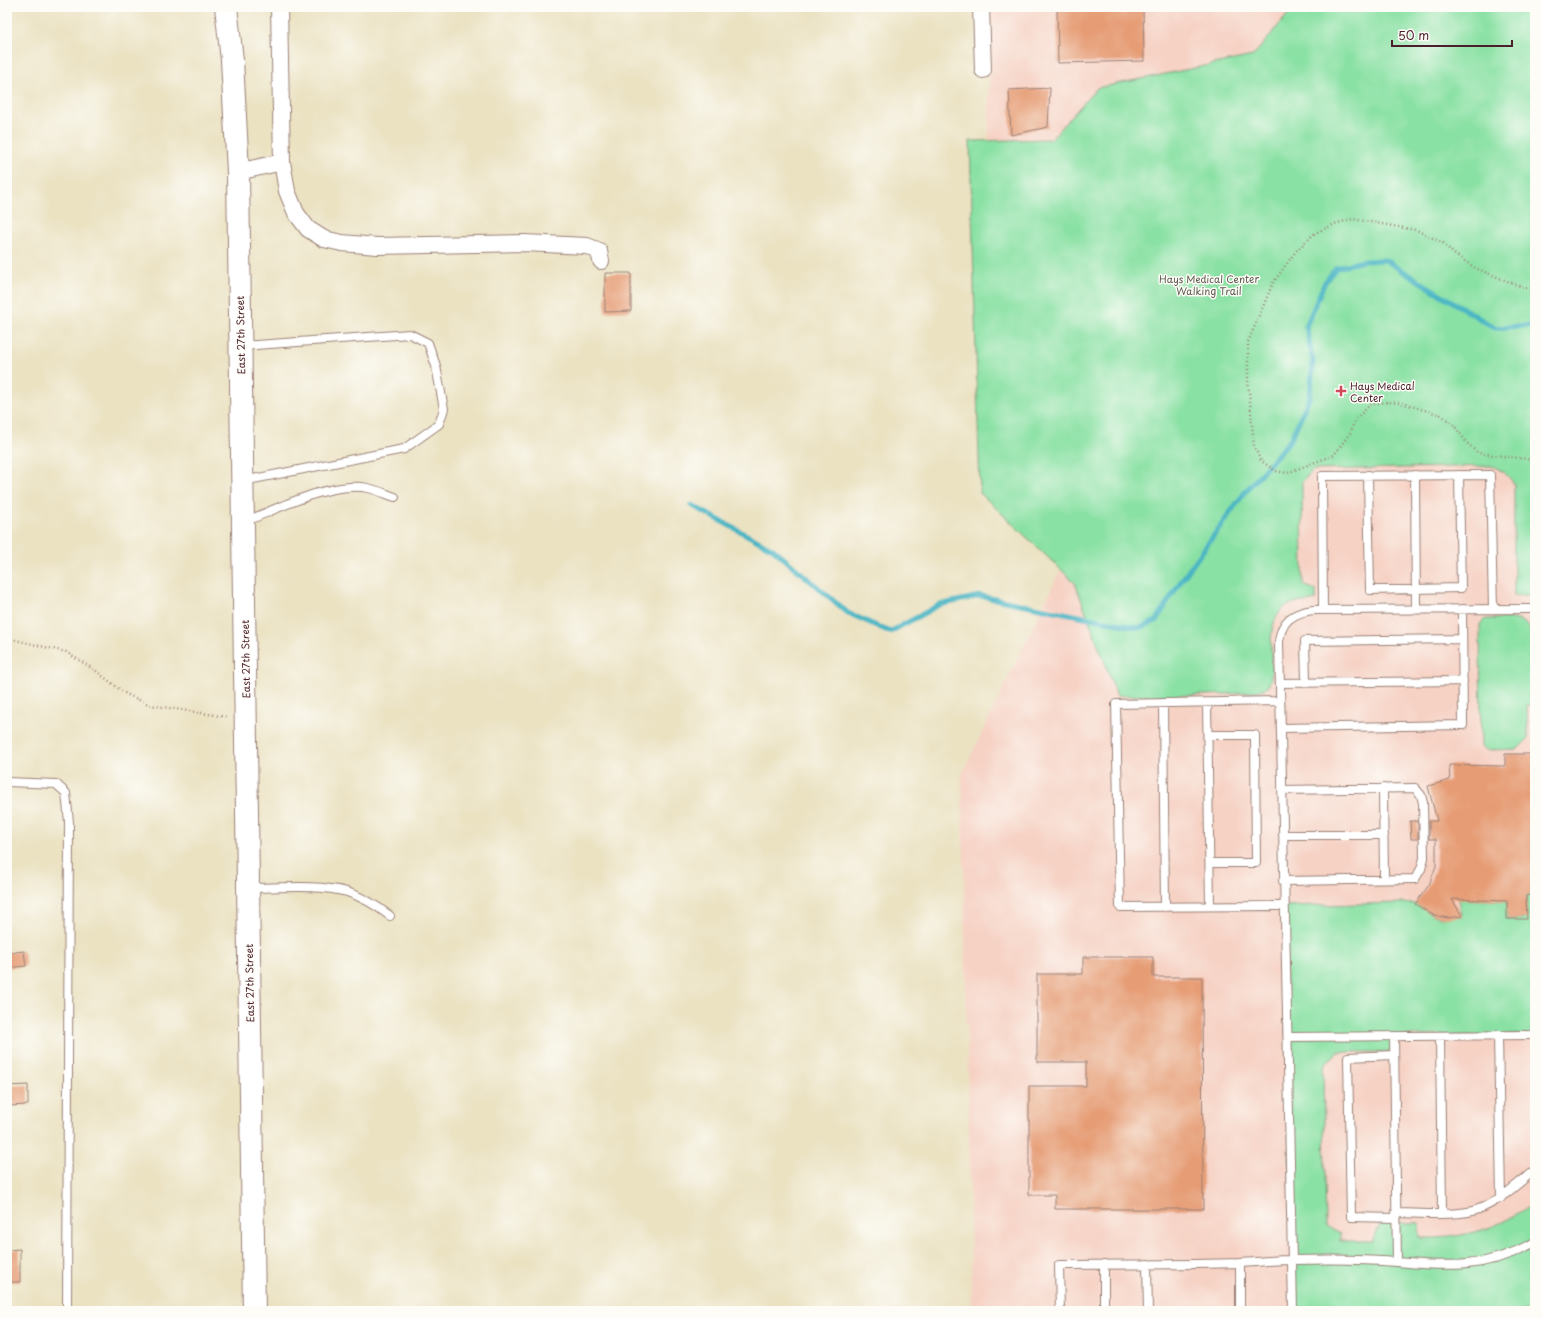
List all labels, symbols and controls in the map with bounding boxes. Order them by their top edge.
scale bar [1392,22,1512,48]
text: 50 m [1398,26,1429,44]
park label: Hays Medical Center Walking Trail [1159,271,1259,298]
street label: East 27th Street [232,296,248,374]
place label: Hays Medical Center [1350,378,1415,405]
marker: Hays Medical Center [1335,385,1347,397]
street label: East 27th Street [237,620,253,698]
street label: East 27th Street [241,944,257,1022]

